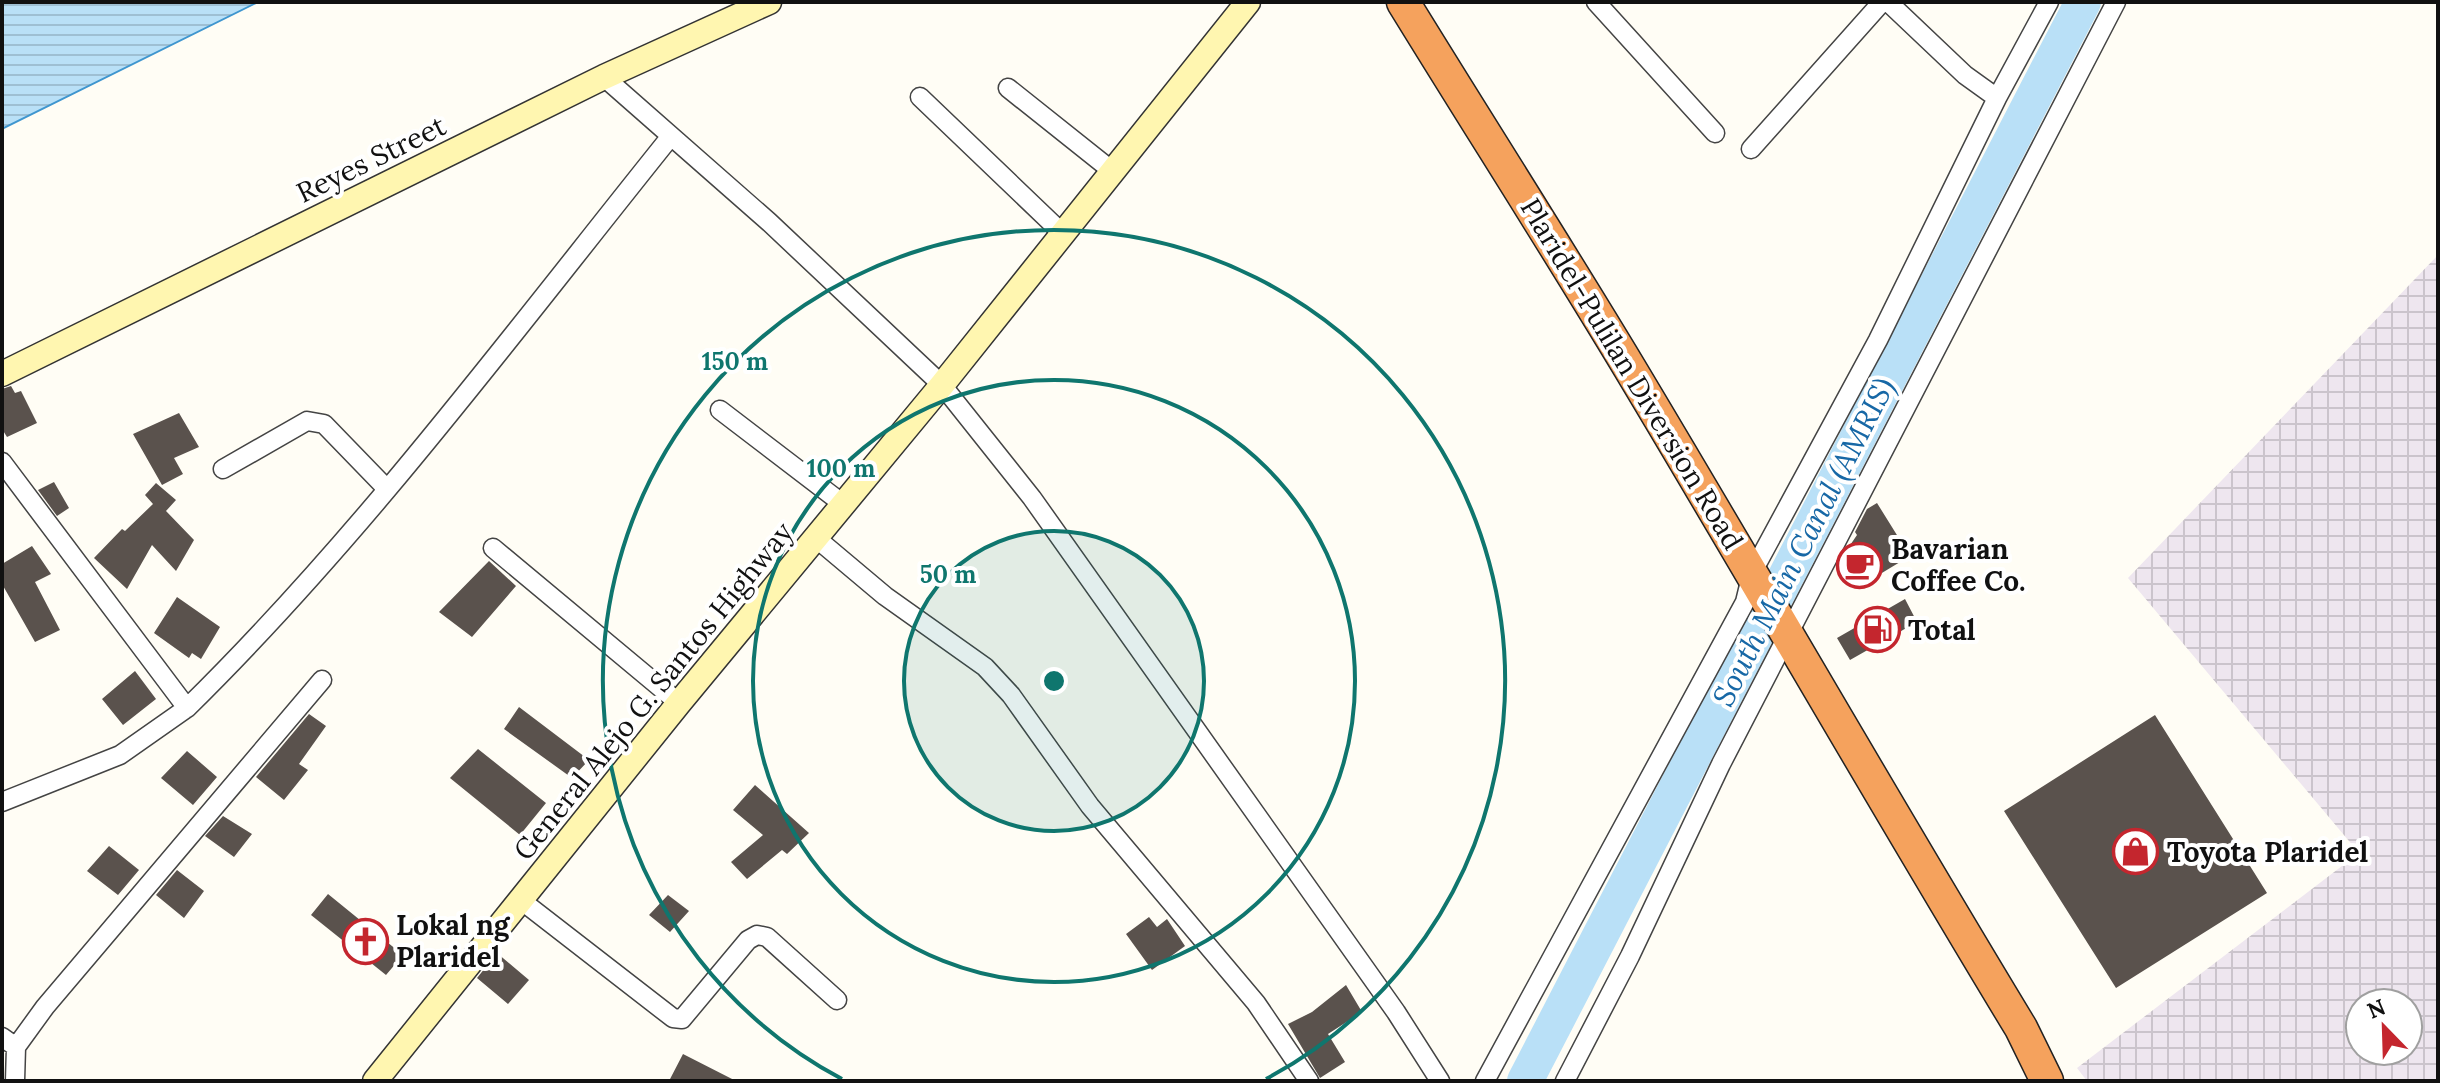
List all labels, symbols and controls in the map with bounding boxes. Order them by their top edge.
street label: Reyes Street [290,107,452,211]
street label: Plaridel-Pulilan Diversion Road [1513,192,1751,556]
text: 150 m [702,346,768,377]
water label: South Main Canal (AMRIS) [1704,371,1903,712]
text: 100 m [807,453,875,484]
street label: General Alejo G. Santos Highway [505,514,801,867]
place label: Bavarian Coffee Co. [1891,531,2026,599]
cafe icon: Bavarian Coffee Co. [1836,541,1884,589]
text: 50 m [920,559,976,590]
fuel station icon: Total [1853,606,1901,654]
place label: Total [1908,612,1976,648]
centre of rings [1040,667,1068,695]
shop icon: Toyota Plaridel [2112,828,2160,876]
place label: Toyota Plaridel [2167,834,2369,870]
place label: Lokal ng Plaridel [396,907,511,975]
church icon: Lokal ng Plaridel [341,917,389,965]
north arrow [2344,987,2424,1067]
text: N [2363,992,2389,1025]

